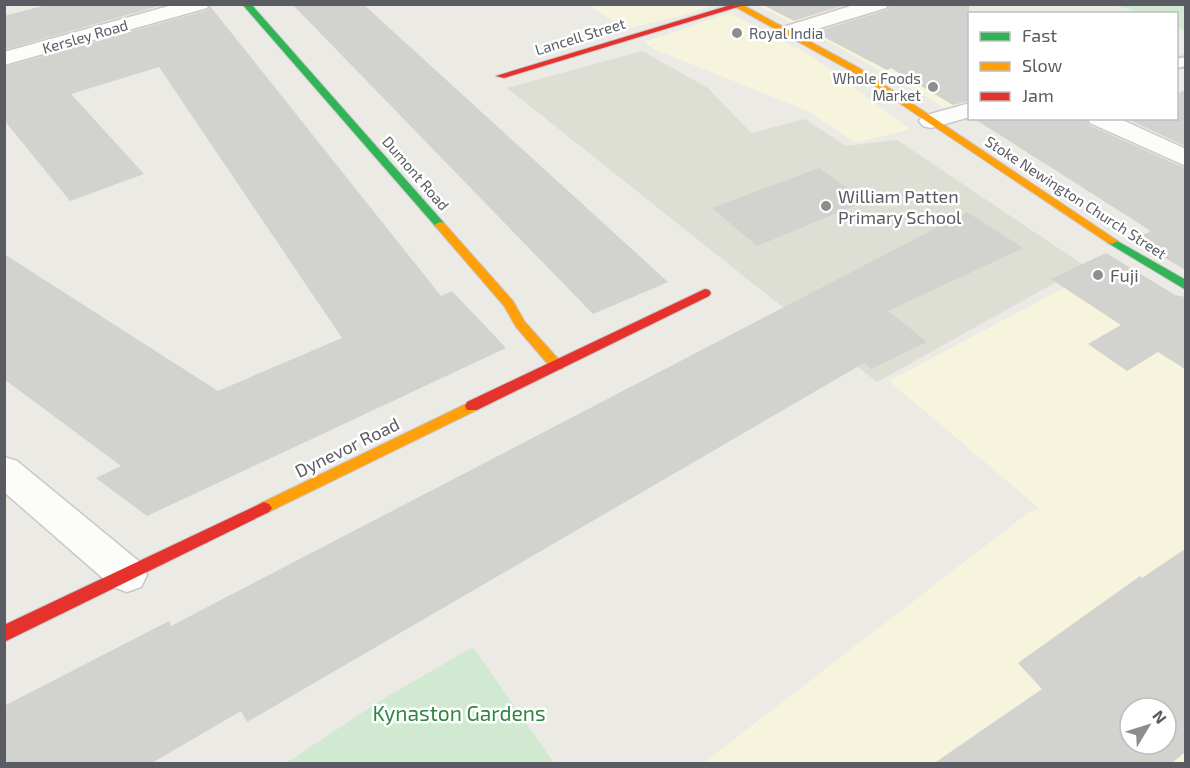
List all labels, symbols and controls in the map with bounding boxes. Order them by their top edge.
legend [968,12,1178,120]
street label: Lancell Street [533,14,628,58]
street label: Kersley Road [40,15,130,57]
place label: Royal India [749,24,823,42]
text: Fast [1022,24,1057,46]
marker: Royal India [730,26,744,40]
text: Slow [1022,54,1063,76]
place label: Whole Foods Market [833,69,921,104]
marker: Whole Foods Market [926,80,940,94]
text: Jam [1022,84,1054,106]
street label: Dumont Road [379,132,453,214]
street label: Stoke Newington Church Street [982,132,1170,262]
place label: William Patten Primary School [838,185,962,228]
marker: William Patten Primary School [819,199,833,213]
place label: Fuji [1110,264,1139,286]
marker: Fuji [1091,268,1105,282]
street label: Dynevor Road [291,412,403,482]
north arrow [1118,696,1178,756]
park label: Kynaston Gardens [372,700,546,725]
text: N [1149,706,1171,727]

